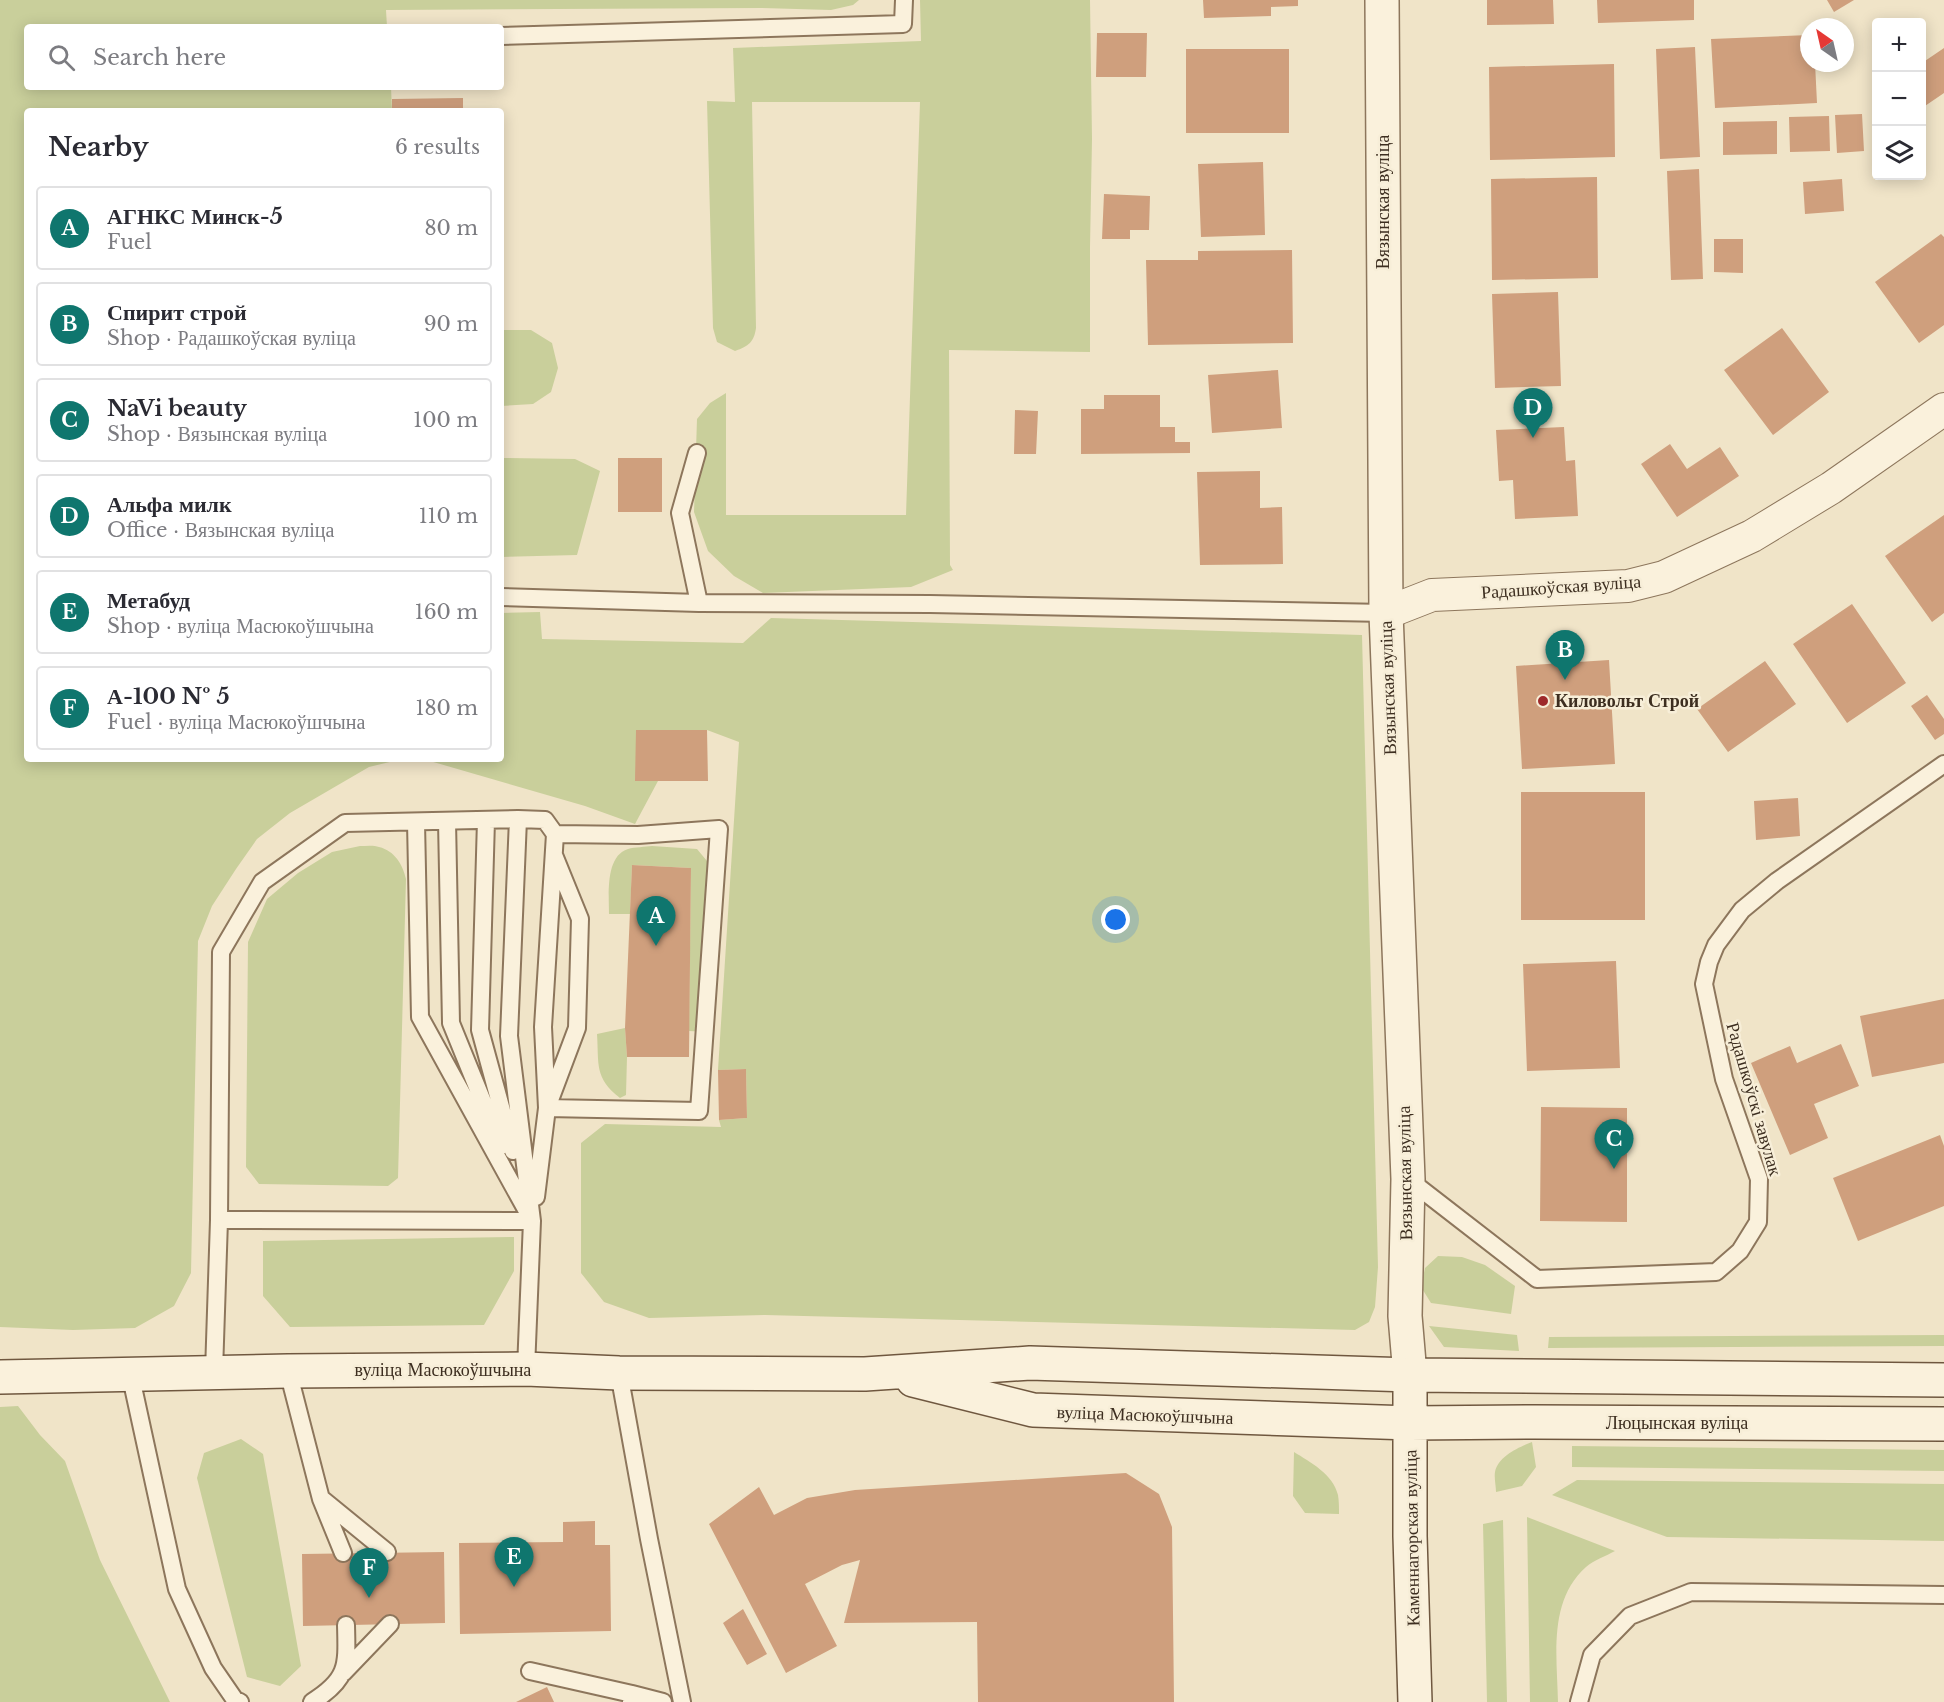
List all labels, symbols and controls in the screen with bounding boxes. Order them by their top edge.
north arrow [1800,18,1854,72]
map controls [1872,18,1926,180]
button: + [1872,18,1926,72]
search box [24,24,504,90]
icon: search [45,41,78,74]
text: Search here [93,44,226,71]
button: − [1872,72,1926,126]
button: layers [1872,126,1926,180]
text: Nearby [48,131,149,163]
text: 6 results [395,135,480,159]
street label: Вязынская вуліца [1372,135,1394,269]
text: АГНКС Минск-5 [107,203,283,230]
text: A [61,216,78,240]
text: 80 m [424,216,478,240]
text: Fuel [107,230,152,254]
text: Спирит строй [107,299,247,326]
text: B [62,312,77,336]
text: 90 m [424,312,478,336]
text: Shop · Радашкоўская вуліца [107,326,356,350]
pin: D [1514,388,1552,438]
text: NaVi beauty [107,395,247,422]
text: C [61,408,78,432]
text: 100 m [413,408,478,432]
text: Shop · Вязынская вуліца [107,422,327,446]
text: Альфа милк [107,491,232,518]
text: D [60,504,79,528]
text: 110 m [419,504,478,528]
text: Office · Вязынская вуліца [107,518,334,542]
street label: Радашкоўская вуліца [1480,570,1642,604]
text: Метабуд [107,587,190,614]
text: E [62,600,77,624]
text: 160 m [415,600,478,624]
text: Shop · вуліца Масюкоўшчына [107,614,374,638]
street label: Вязынская вуліца [1375,620,1401,756]
pin: B [1546,630,1584,680]
text: А-100 № 5 [107,683,230,710]
place label: Киловольт Строй [1555,690,1699,712]
marker: Киловольт Строй [1536,694,1550,708]
text: F [63,696,76,720]
text: 180 m [415,696,478,720]
text: Fuel · вуліца Масюкоўшчына [107,710,365,734]
pin: A [636,896,676,946]
your location [1101,905,1130,934]
street label: Радашкоўскі завулак [1722,1020,1787,1179]
street label: Вязынская вуліца [1393,1105,1417,1241]
pin: C [1594,1120,1634,1169]
street label: вуліца Масюкоўшчына [355,1359,531,1381]
street label: вуліца Масюкоўшчына [1056,1401,1234,1429]
street label: Люцынская вуліца [1606,1412,1748,1434]
street label: Каменнагорская вуліца [1399,1449,1425,1627]
pin: E [494,1538,534,1587]
pin: F [350,1548,388,1598]

